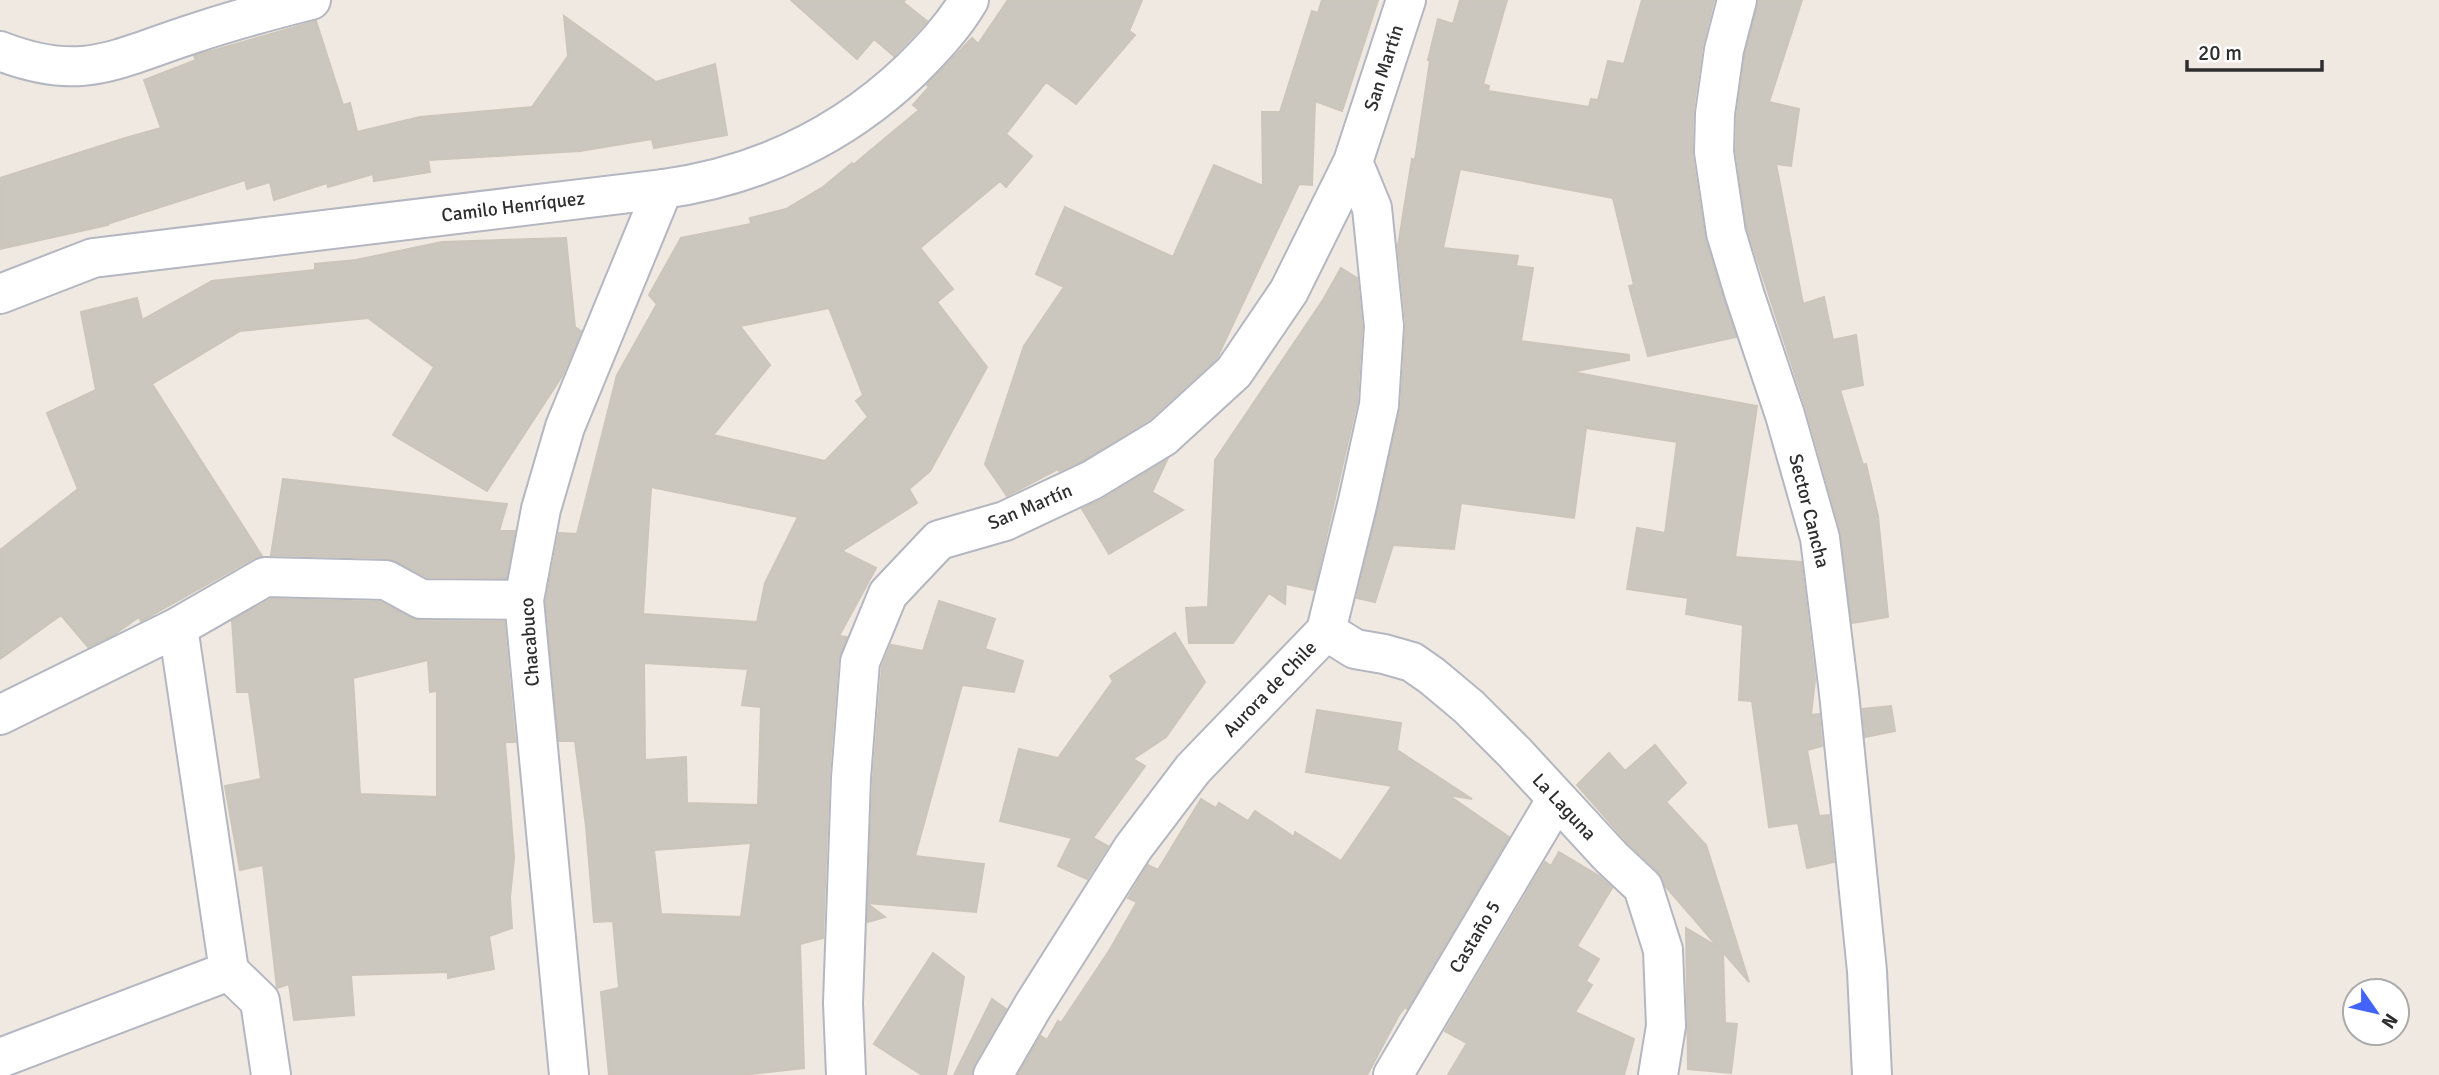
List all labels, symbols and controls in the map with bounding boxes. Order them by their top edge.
street label: San Martín [1359,22,1409,114]
scale bar [2187,28,2322,72]
text: 20 m [2198,40,2242,66]
street label: Camilo Henríquez [440,186,586,228]
street label: Sector Cancha [1783,451,1835,571]
street label: San Martín [984,478,1076,536]
street label: Chacabuco [515,597,545,687]
street label: Aurora de Chile [1218,636,1322,742]
street label: La Laguna [1527,768,1601,846]
street label: Castaño 5 [1444,896,1506,978]
north arrow [2341,977,2411,1047]
text: N [2376,1009,2403,1033]

